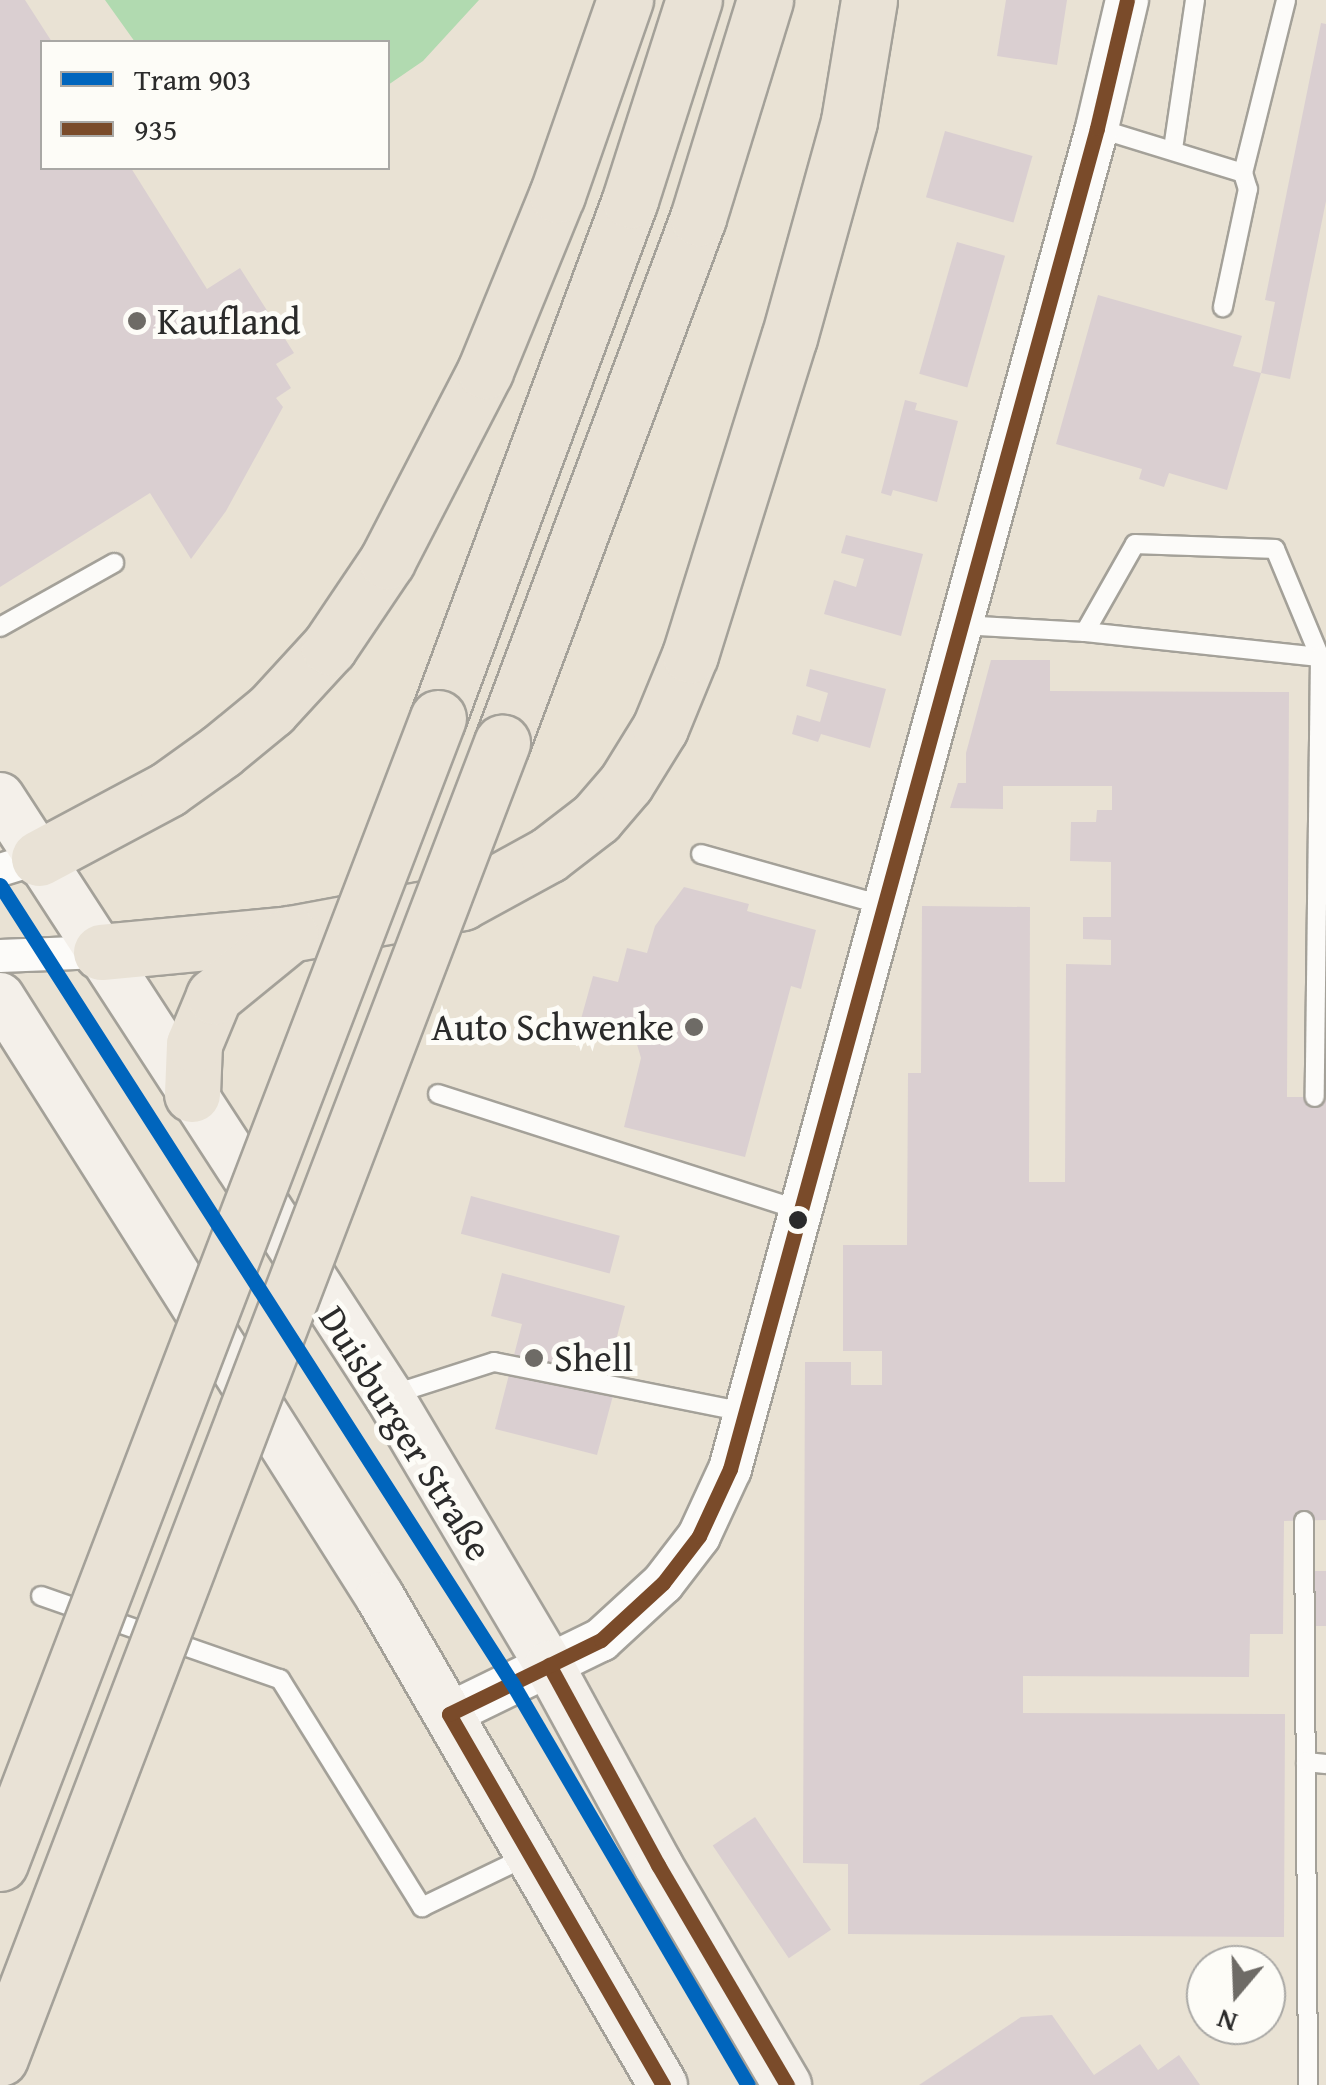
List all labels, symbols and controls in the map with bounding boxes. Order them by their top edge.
legend [40,40,390,170]
text: Tram 903 [134,57,252,101]
text: 935 [134,107,177,151]
place label: Kaufland [157,298,300,344]
marker: Kaufland [126,310,148,332]
place label: Auto Schwenke [431,1004,674,1050]
marker: Auto Schwenke [683,1016,705,1038]
unlabelled marker [788,1210,808,1230]
street label: Duisburger Straße [309,1297,503,1569]
place label: Shell [554,1335,633,1381]
marker: Shell [523,1347,545,1369]
north arrow [1186,1945,1286,2045]
text: N [1211,2000,1242,2044]

